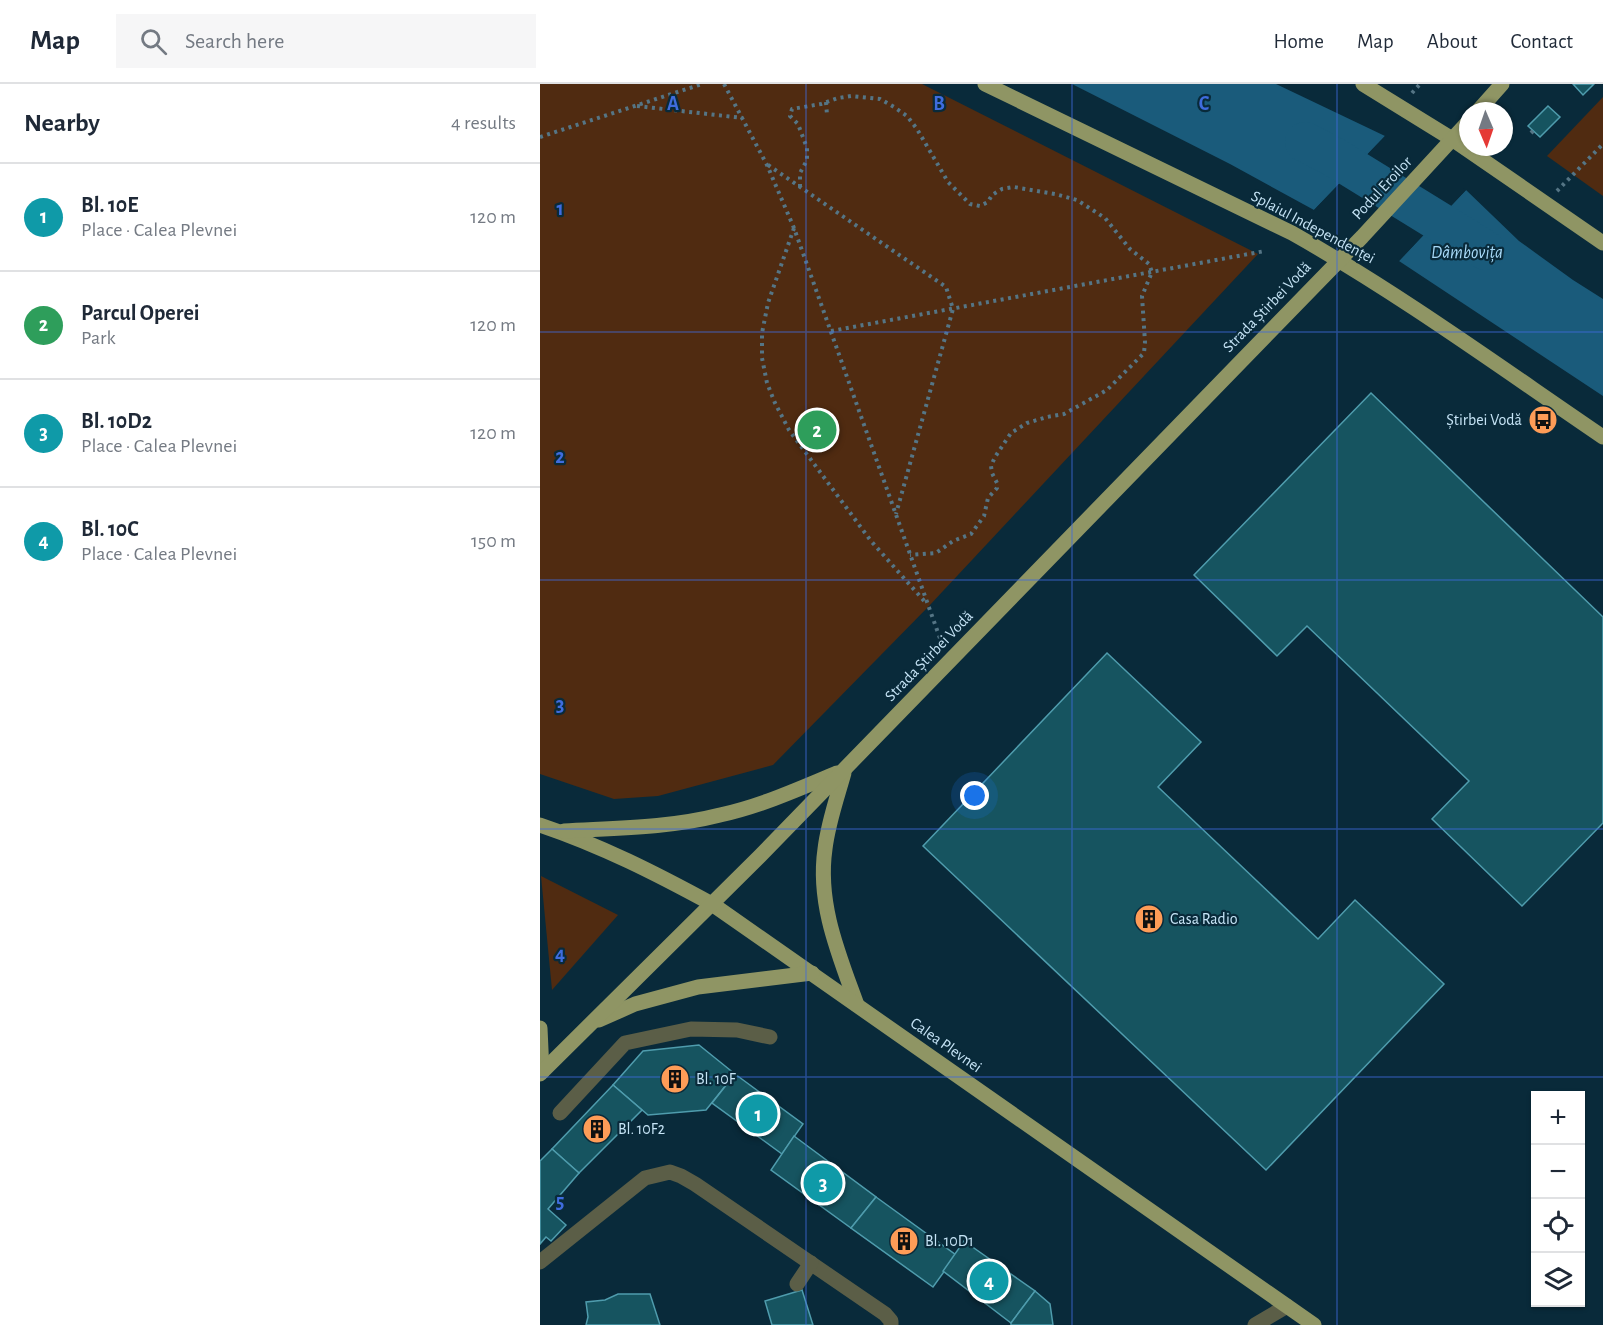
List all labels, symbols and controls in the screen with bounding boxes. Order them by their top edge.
search box [116,14,536,68]
icon: search [137,25,170,58]
text: Map [30,27,80,55]
text: Search here [185,30,284,52]
text: Home [1273,31,1324,52]
text: Map [1357,31,1394,52]
text: About [1427,31,1477,52]
text: Contact [1510,31,1573,52]
text: A [667,94,679,114]
text: B [933,94,945,114]
text: C [1199,94,1210,114]
north arrow [1459,102,1513,156]
text: Nearby [24,110,100,136]
text: 4 results [451,113,516,133]
street label: Podul Eroilor [1349,153,1416,223]
street label: Splaiul Independenței [1248,188,1377,268]
text: Bl. 10E [81,194,138,216]
text: 1 [556,199,564,219]
text: 1 [40,207,47,227]
text: 120 m [470,207,516,227]
text: Place · Calea Plevnei [81,220,237,240]
water label: Dâmbovița [1431,244,1503,263]
street label: Strada Știrbei Vodă [1220,259,1316,357]
text: Parcul Operei [81,302,200,324]
text: 2 [39,315,48,335]
text: 120 m [470,315,516,335]
text: Park [81,328,116,348]
bus stop icon: Știrbei Vodă [1527,404,1559,436]
pin: 2 [798,408,836,452]
text: Bl. 10D2 [81,410,152,432]
place label: Știrbei Vodă [1446,412,1522,430]
text: 3 [39,423,48,443]
text: 120 m [470,423,516,443]
text: Place · Calea Plevnei [81,436,237,456]
text: 2 [555,447,565,467]
text: Bl. 10C [81,518,139,540]
text: 4 [38,531,49,551]
text: 150 m [471,531,516,551]
text: Place · Calea Plevnei [81,544,237,564]
street label: Strada Știrbei Vodă [882,608,978,706]
text: 3 [556,695,564,715]
your location [960,781,989,810]
building icon: Casa Radio [1133,903,1165,935]
place label: Casa Radio [1170,911,1238,927]
text: 4 [555,944,565,964]
street label: Calea Plevnei [907,1015,985,1075]
building icon: Bl. 10F [659,1063,691,1095]
place label: Bl. 10F [696,1071,737,1087]
map controls [1531,1091,1585,1307]
button: + [1531,1091,1585,1145]
pin: 1 [738,1092,778,1136]
building icon: Bl. 10F2 [581,1113,613,1145]
place label: Bl. 10F2 [618,1121,665,1137]
button: − [1531,1145,1585,1199]
pin: 3 [804,1160,842,1206]
text: 5 [556,1192,564,1212]
button: locate [1531,1199,1585,1253]
building icon: Bl. 10D1 [888,1225,920,1257]
place label: Bl. 10D1 [925,1233,974,1249]
button: layers [1531,1253,1585,1307]
pin: 4 [970,1258,1008,1304]

